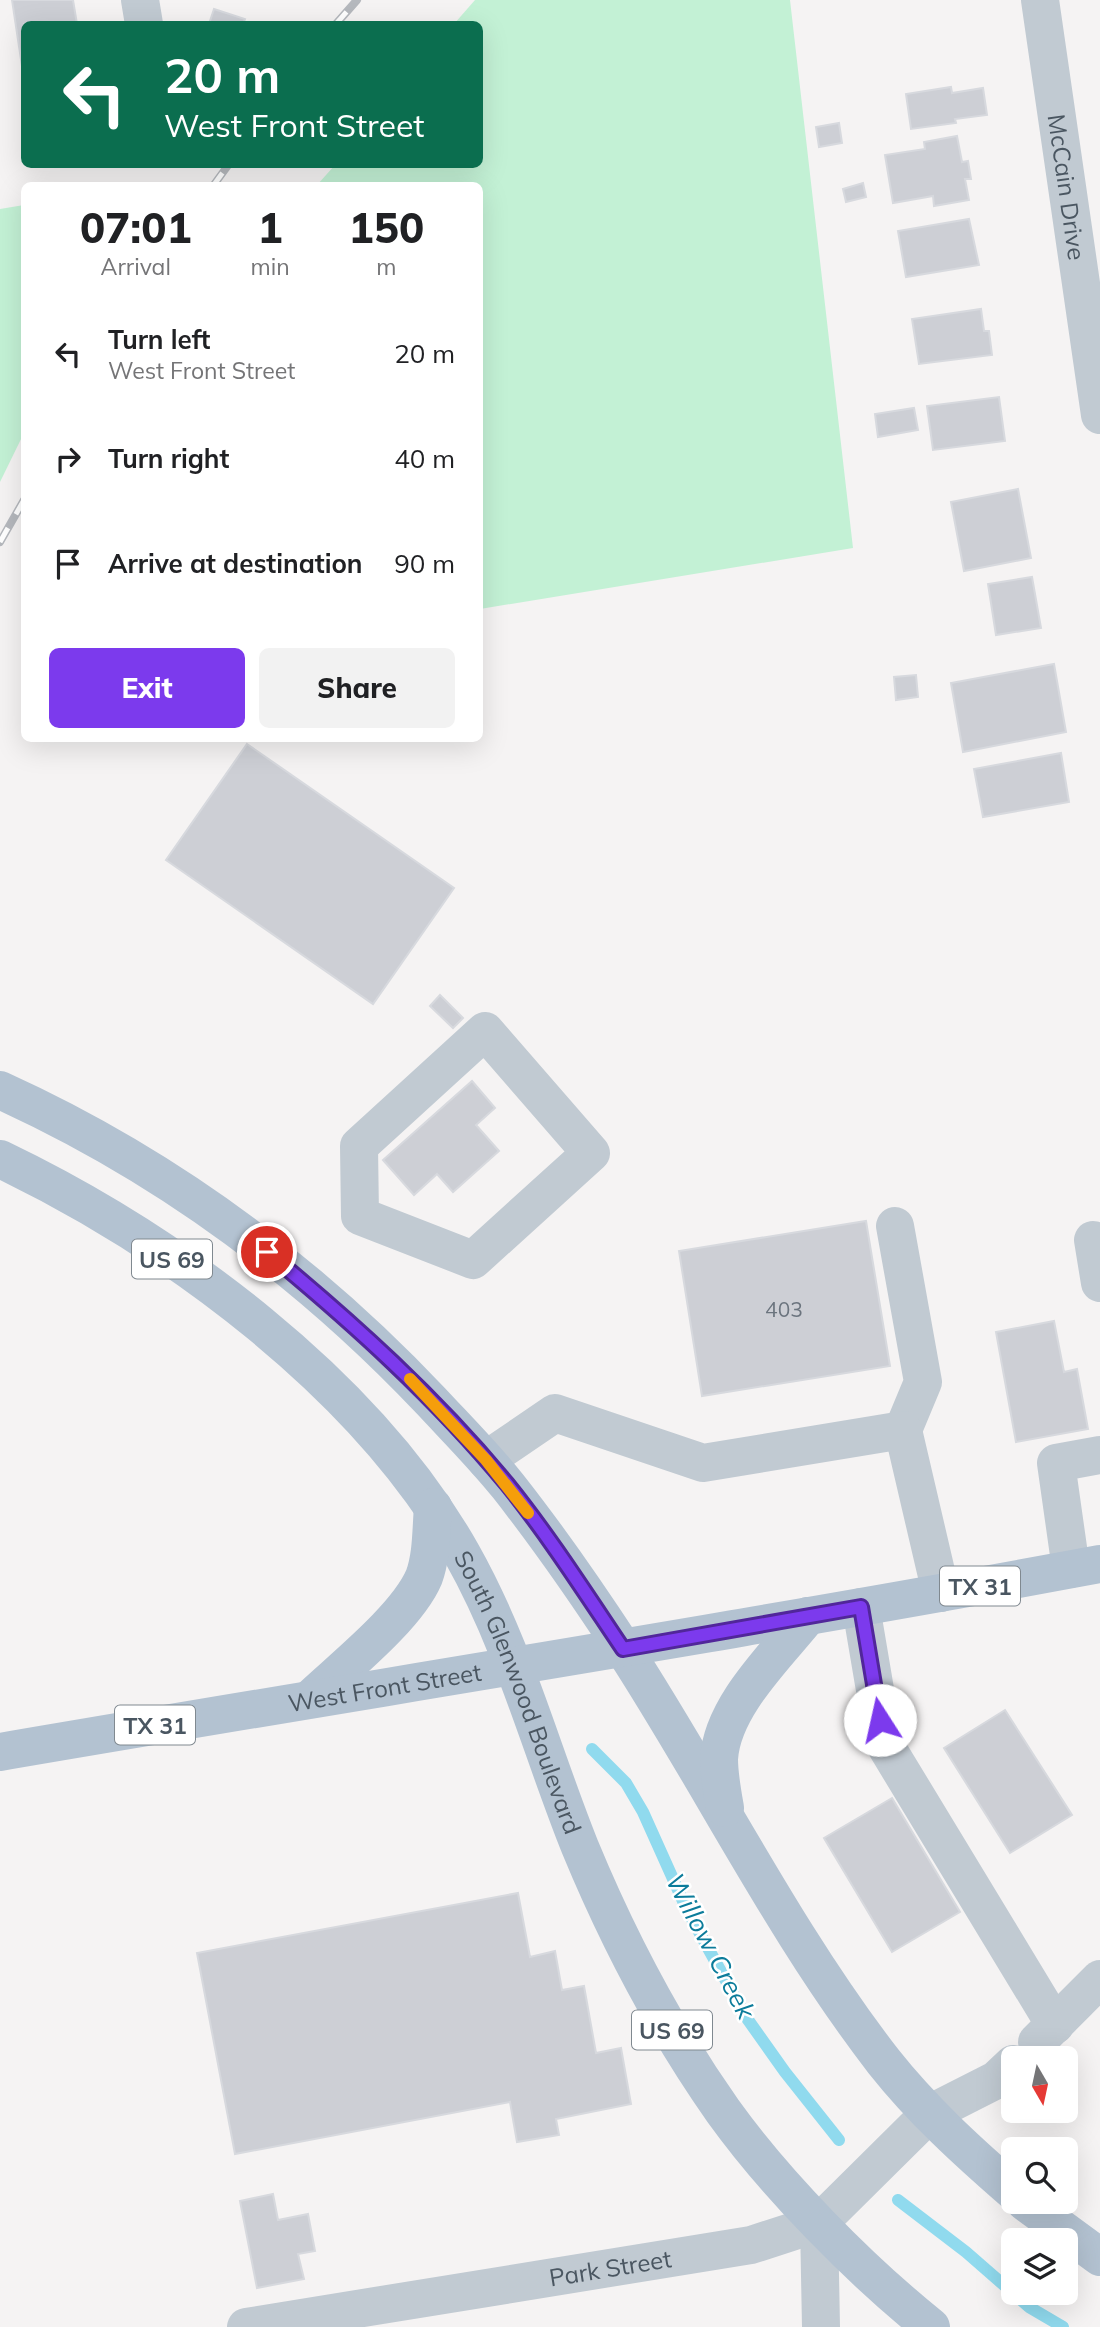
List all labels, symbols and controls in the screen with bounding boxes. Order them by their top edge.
text: 20 m [164,44,280,105]
icon: left [49,49,140,140]
text: West Front Street [164,105,425,145]
street label: McCain Drive [1042,112,1092,262]
text: 07:01 [80,201,192,254]
text: 1 [257,201,283,254]
text: 150 [349,201,424,254]
text: Arrival [101,252,171,281]
text: min [250,252,290,281]
text: m [376,252,396,281]
text: Turn left [108,323,210,356]
icon: left [49,335,87,373]
text: 20 m [394,337,455,370]
text: West Front Street [108,356,295,385]
icon: right [49,440,87,478]
text: Turn right [108,442,229,475]
text: 40 m [394,442,455,475]
icon: arrive [49,545,87,583]
text: Arrive at destination [108,547,363,580]
text: 90 m [394,547,455,580]
button: Exit [49,648,245,728]
button: Share [259,648,455,728]
pin [237,1222,297,1282]
icon: arrive [248,1233,286,1271]
road number: US 69 [132,1240,212,1278]
house number: 403 [765,1296,803,1322]
street label: South Glenwood Boulevard [448,1545,588,1838]
road number: TX 31 [940,1567,1020,1606]
street label: West Front Street [286,1657,484,1718]
position arrow [843,1683,917,1757]
road number: TX 31 [115,1706,195,1744]
water label: Willow Creek [659,1868,763,2025]
road number: US 69 [632,2010,712,2050]
north arrow [1001,2046,1078,2123]
map controls [1001,2046,1078,2305]
button: search [1001,2137,1078,2214]
button: layers [1001,2228,1078,2305]
street label: Park Street [547,2243,673,2293]

